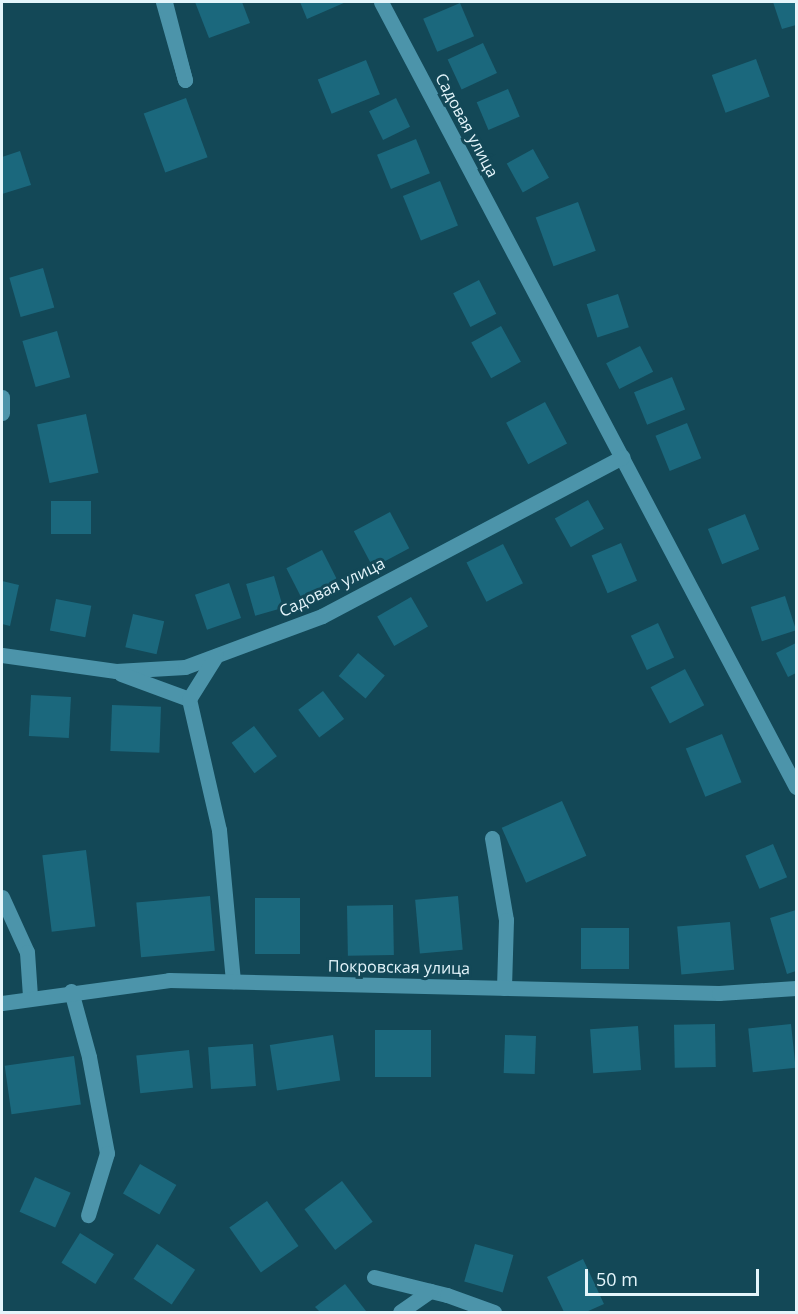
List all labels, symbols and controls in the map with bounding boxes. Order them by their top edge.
street label: Садовая улица [431,70,503,180]
street label: Садовая улица [276,553,388,621]
street label: Покровская улица [328,956,470,978]
scale bar [588,1257,762,1295]
text: 50 m [596,1267,638,1291]

